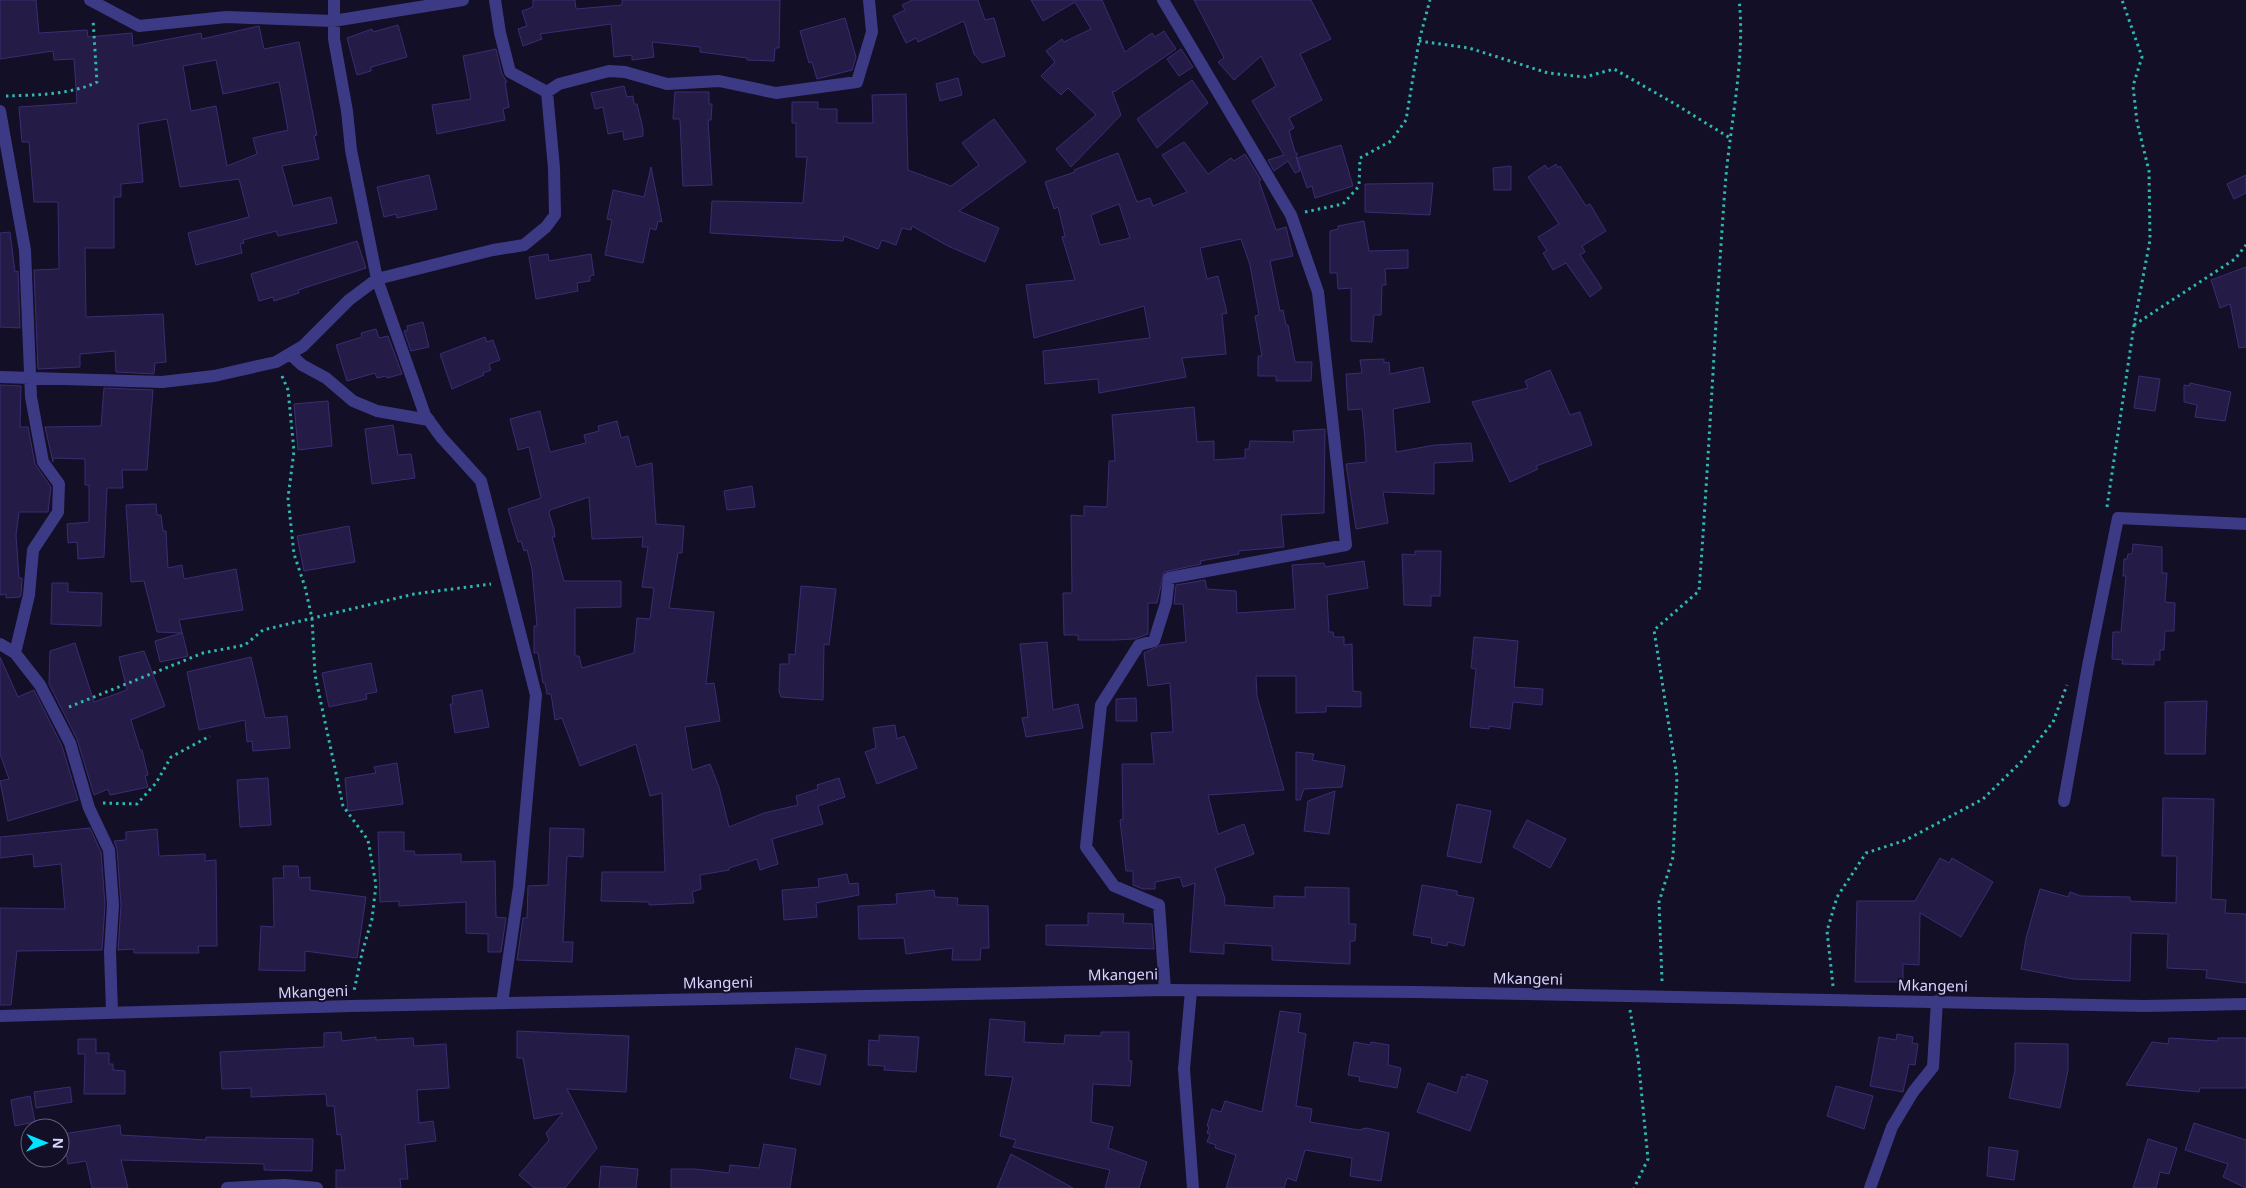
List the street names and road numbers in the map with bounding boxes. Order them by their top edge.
street label: Mkangeni [1088,963,1158,985]
street label: Mkangeni [1493,967,1563,989]
street label: Mkangeni [683,971,753,993]
street label: Mkangeni [1898,974,1968,996]
street label: Mkangeni [278,980,348,1002]

